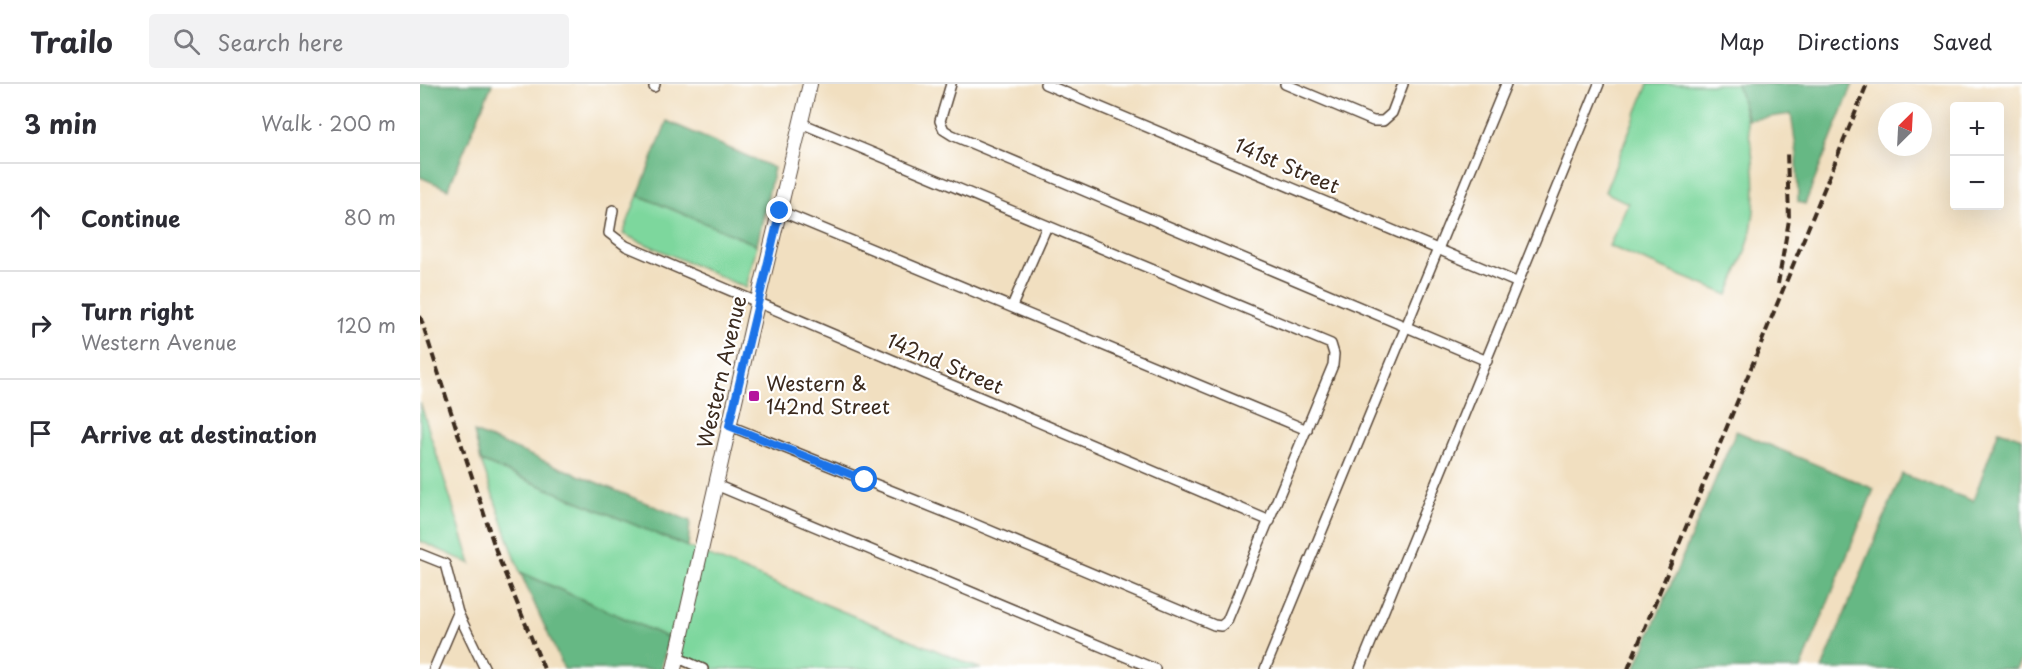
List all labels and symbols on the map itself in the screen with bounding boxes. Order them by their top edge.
north arrow [1878,102,1932,156]
street label: 141st Street [1230,130,1344,201]
route end [766,197,792,223]
street label: Western Avenue [689,292,753,451]
street label: 142nd Street [882,325,1008,401]
place label: Western & 142nd Street [766,368,890,421]
marker: Western & 142nd Street [747,389,761,403]
route start [851,466,877,492]

